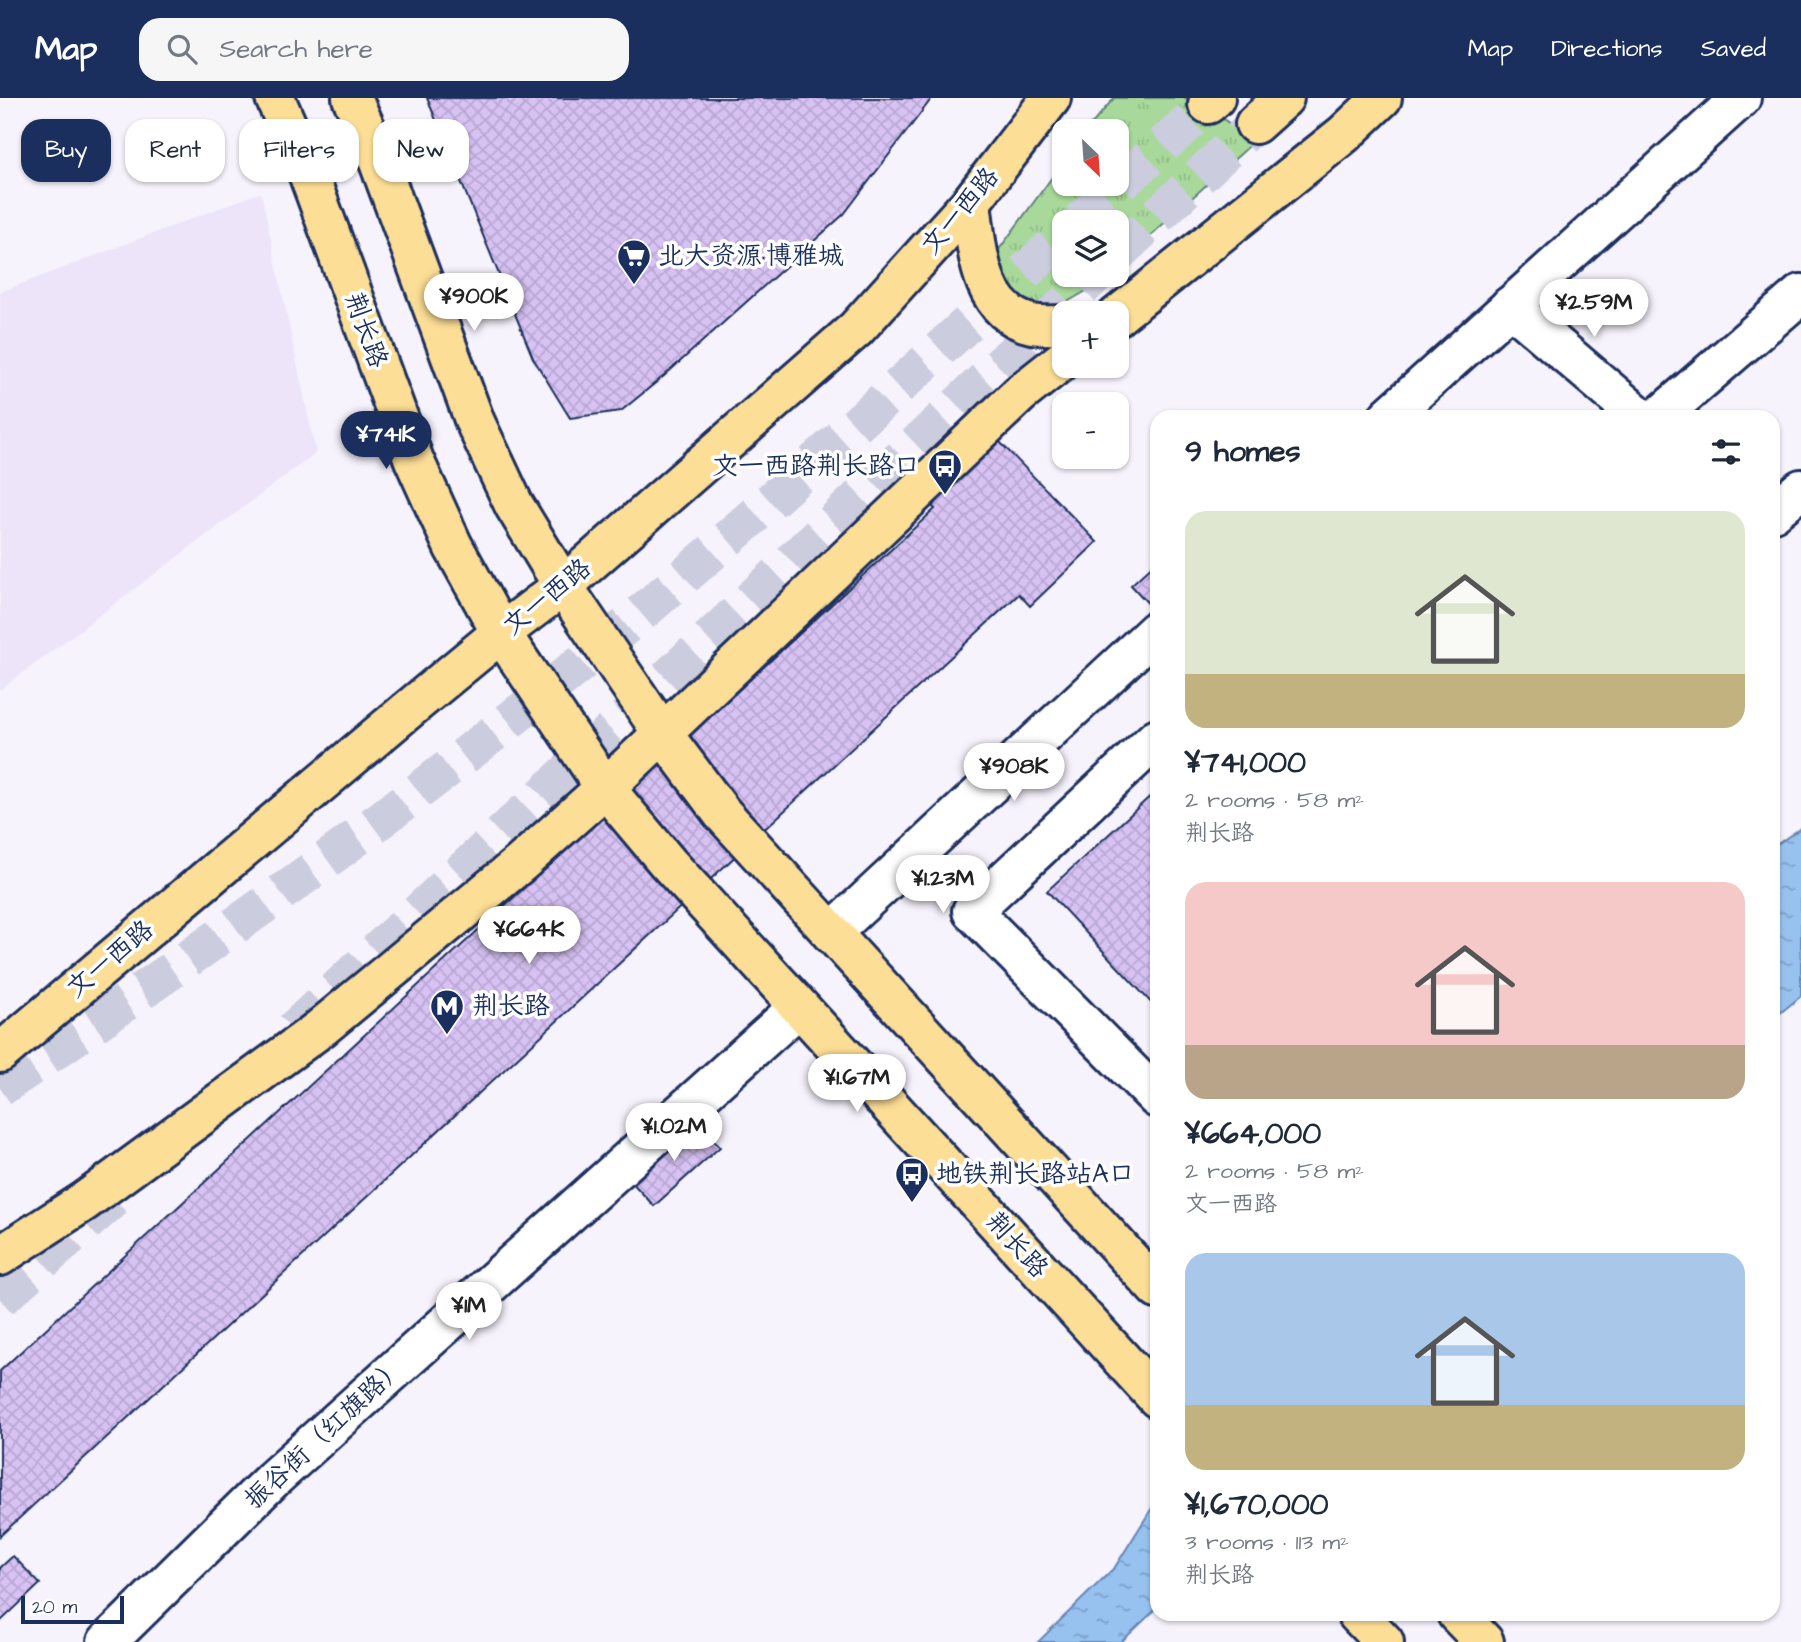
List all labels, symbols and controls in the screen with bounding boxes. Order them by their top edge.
search box [139,18,629,81]
text: Map [35,26,97,72]
icon: search [163,30,201,68]
text: Search here [219,31,373,67]
text: Map [1468,32,1513,66]
text: Directions [1551,32,1663,66]
text: Saved [1701,32,1766,66]
chip: Buy [21,119,111,182]
chip: Rent [125,119,225,182]
chip: Filters [239,119,359,182]
chip: New [373,119,469,182]
north arrow [1052,119,1129,196]
map controls [1052,119,1129,469]
street label: 文一西路 [913,160,1007,262]
button: layers [1052,210,1129,287]
supermarket icon: 北大资源·博雅城 [615,237,653,286]
place label: 北大资源·博雅城 [658,238,844,274]
pin: ¥900K [425,274,523,333]
text: ¥900K [440,280,508,312]
pin: ¥2.59M [1537,280,1651,339]
text: ¥2.59M [1555,286,1633,318]
street label: 荆长路 [336,287,396,373]
button: + [1052,301,1129,378]
button: − [1052,392,1129,469]
pin: ¥741K [337,412,435,471]
text: ¥741K [357,418,415,450]
text: 9 homes [1185,431,1300,473]
icon: filters [1707,433,1745,471]
bus stop icon: 文一西路荆长路口 [926,447,964,496]
place label: 文一西路荆长路口 [712,448,920,484]
street label: 文一西路 [495,550,599,644]
icon: home [1402,556,1528,682]
text: ¥741,000 [1185,742,1306,784]
pin: ¥908K [965,744,1063,803]
text: ¥908K [980,750,1048,782]
text: 2 rooms · 58 m² [1185,784,1364,816]
text: 荆长路 [1185,817,1254,849]
pin: ¥1.23M [886,856,1000,915]
text: ¥1.23M [912,862,974,894]
pin: ¥664K [480,906,578,966]
street label: 文一西路 [59,912,161,1006]
text: ¥664K [494,913,564,945]
icon: home [1402,927,1528,1053]
metro station icon: 荆长路 [428,987,466,1036]
place label: 荆长路 [472,988,550,1024]
pin: ¥1.67M [800,1054,914,1114]
text: ¥1.67M [824,1061,890,1093]
pin: ¥1.02M [617,1104,731,1163]
text: ¥1.02M [641,1110,707,1142]
text: ¥664,000 [1185,1113,1321,1155]
bus stop icon: 地铁荆长路站A口 [893,1155,931,1204]
text: 2 rooms · 58 m² [1185,1155,1364,1187]
place label: 地铁荆长路站A口 [936,1156,1135,1192]
text: 文一西路 [1185,1188,1277,1220]
street label: 荆长路 [978,1204,1056,1286]
pin: ¥1M [435,1282,503,1342]
text: ¥1M [452,1289,486,1321]
icon: home [1402,1298,1528,1424]
street label: 振谷街（红旗路） [237,1349,413,1517]
text: ¥1,670,000 [1185,1484,1329,1526]
text: 3 rooms · 113 m² [1185,1526,1349,1558]
text: 荆长路 [1185,1559,1254,1591]
scale bar [21,1593,124,1625]
text: 20 m [32,1594,77,1621]

